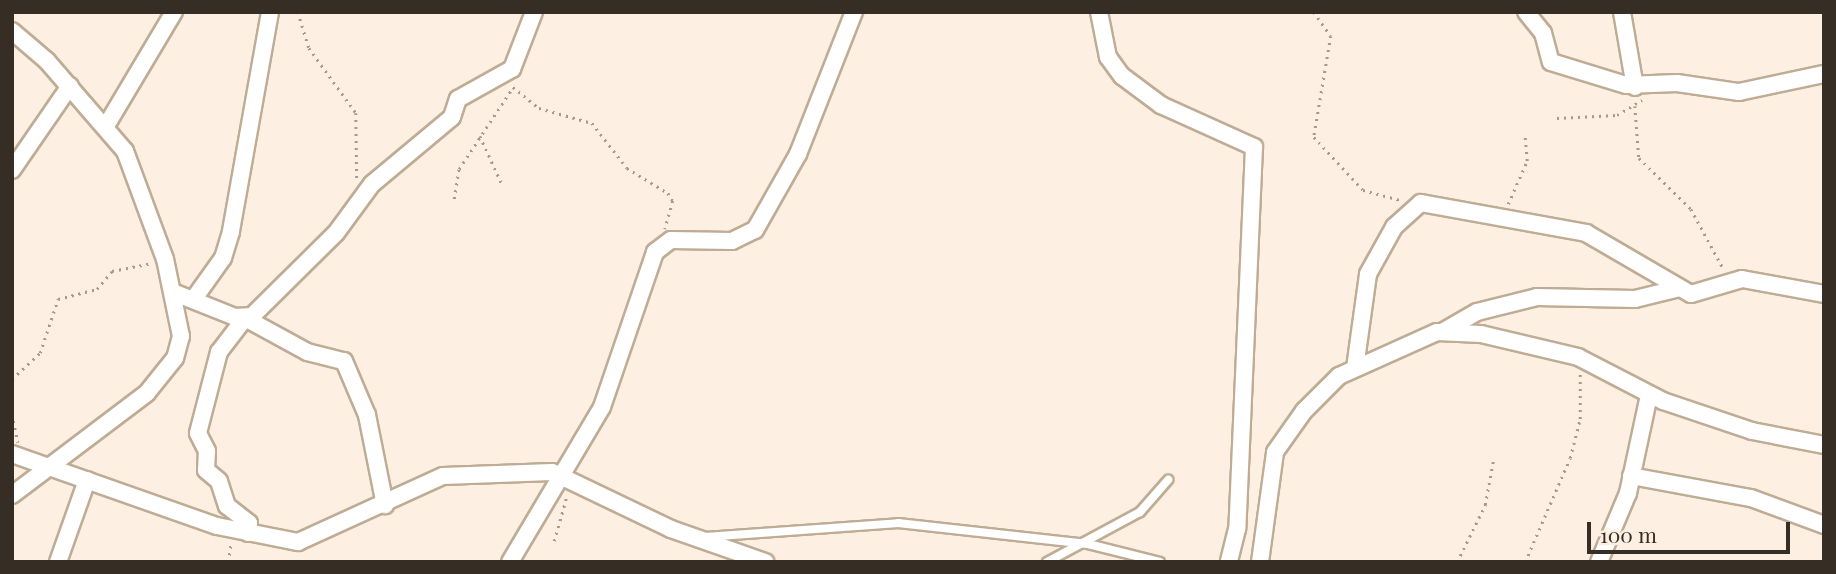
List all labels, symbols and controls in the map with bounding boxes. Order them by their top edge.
scale bar [1591,508,1794,552]
text: 100 m [1600,520,1657,548]

